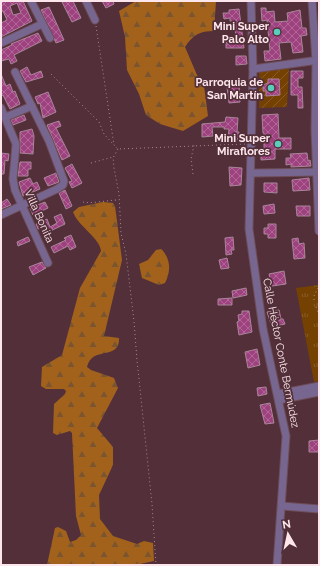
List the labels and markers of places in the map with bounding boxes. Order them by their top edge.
place label: Mini Super Palo Alto [213,20,270,46]
marker: Mini Super Palo Alto [272,27,282,37]
place label: Parroquia de San Martín [196,76,263,102]
marker: Parroquia de San Martín [266,83,276,93]
place label: Mini Super Miraflores [214,132,271,158]
marker: Mini Super Miraflores [273,139,283,149]

